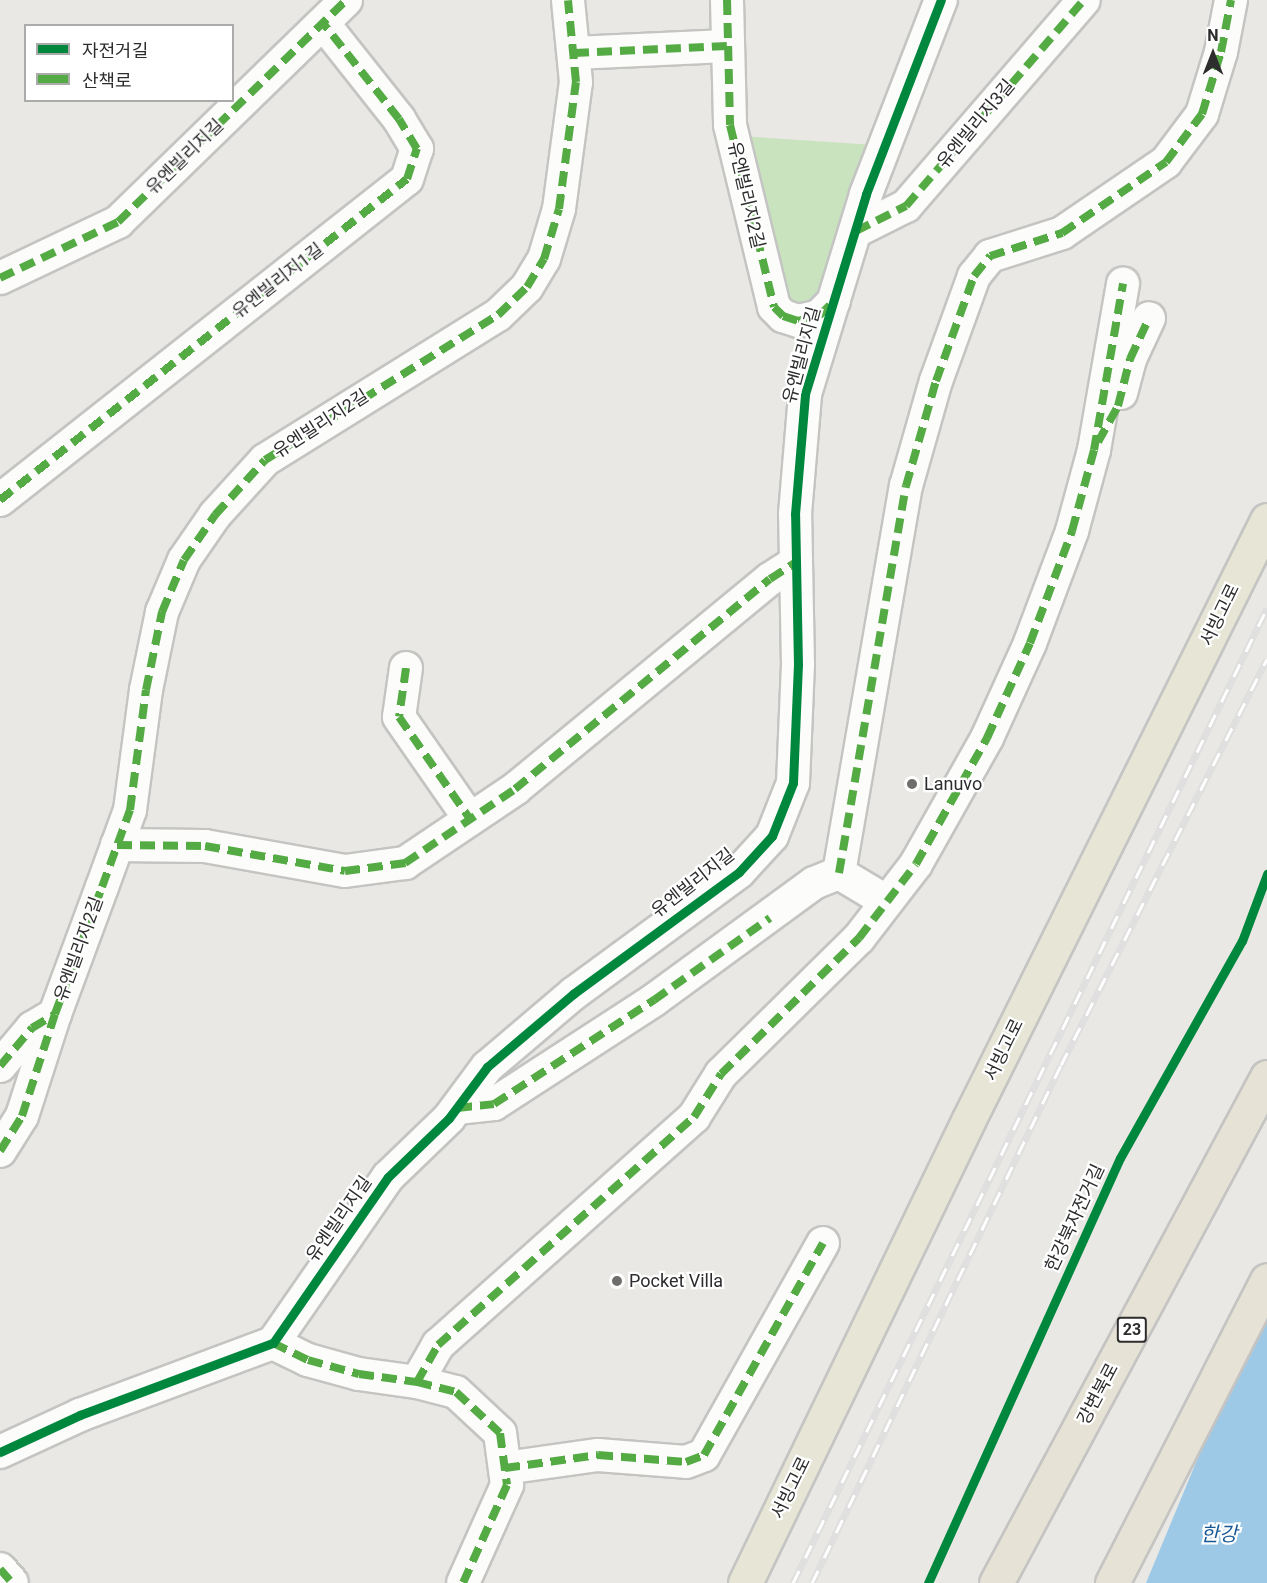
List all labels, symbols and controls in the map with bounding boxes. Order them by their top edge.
legend [24,24,234,102]
north arrow [1183,24,1243,84]
text: N [1207,26,1219,45]
text: 자전거길 [82,40,148,61]
text: 산책로 [82,70,132,91]
street label: 유엔빌리지3길 [933,75,1019,173]
street label: 유엔빌리지길 [142,115,228,199]
street label: 유엔빌리지2길 [723,139,769,251]
street label: 유엔빌리지1길 [228,239,328,323]
street label: 유엔빌리지길 [779,304,825,406]
street label: 유엔빌리지2길 [269,385,373,463]
street label: 서빙고로 [1196,580,1244,650]
place label: Lanuvo [924,773,982,795]
marker: Lanuvo [905,777,919,791]
street label: 유엔빌리지길 [647,844,739,922]
street label: 유엔빌리지2길 [50,894,108,1004]
street label: 서빙고로 [980,1015,1028,1085]
street label: 한강북자전거길 [1041,1161,1109,1275]
street label: 유엔빌리지길 [302,1172,376,1266]
place label: Pocket Villa [629,1270,723,1292]
marker: Pocket Villa [610,1274,624,1288]
road number: 23 [1116,1317,1148,1343]
street label: 강변북로 [1073,1360,1123,1428]
street label: 서빙고로 [767,1453,815,1523]
water label: 한강 [1201,1522,1237,1546]

